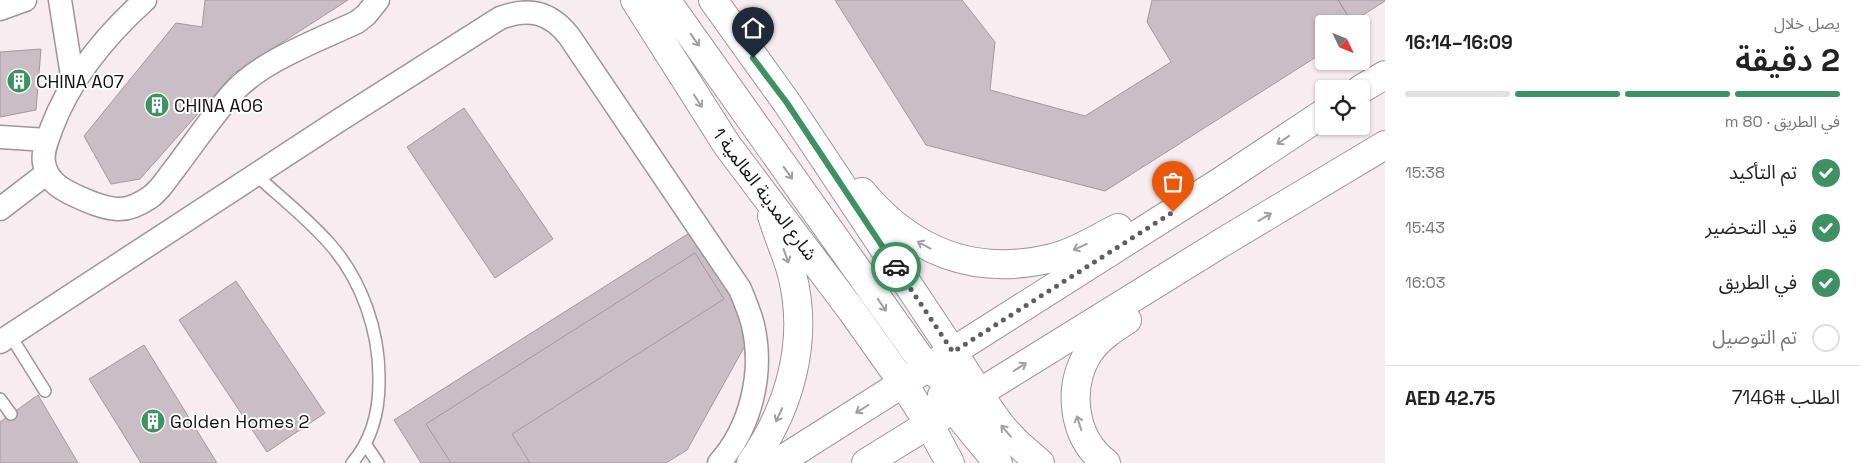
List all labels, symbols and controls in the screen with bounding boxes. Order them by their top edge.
pin [732,7,774,58]
text: يصل خلال [1774,13,1840,34]
icon: home [739,14,767,42]
north arrow [1315,15,1370,70]
map controls [1315,15,1370,135]
text: 16:09–16:14 [1405,30,1513,55]
one-way arrow [690,33,700,47]
text: 2 دقيقة [1735,40,1840,80]
building icon: CHINA A07 [6,68,32,94]
place label: CHINA A07 [36,70,124,93]
button: locate [1315,80,1370,135]
building icon: CHINA A06 [144,92,170,118]
one-way arrow [694,93,704,107]
place label: CHINA A06 [174,94,263,117]
text: في الطريق · 80 m [1725,111,1840,132]
street label: شارع المدينة العالمية 1 [705,123,822,267]
one-way arrow [1276,135,1290,145]
icon: check [1812,159,1840,187]
text: تم التأكيد [1729,160,1797,185]
pin [1152,161,1194,212]
text: 15:38 [1405,162,1445,183]
one-way arrow [783,165,793,179]
icon: bag [1159,168,1187,196]
one-way arrow [1257,211,1271,221]
icon: check [1812,214,1840,242]
text: قيد التحضير [1705,215,1797,240]
text: 15:43 [1405,217,1445,238]
one-way arrow [918,239,932,249]
courier [871,242,921,292]
one-way arrow [1073,242,1088,252]
one-way arrow [782,248,791,264]
icon: car [882,253,910,281]
icon: check [1812,269,1840,297]
text: في الطريق [1719,270,1797,295]
text: 16:03 [1405,272,1445,293]
one-way arrow [877,298,887,312]
text: تم التوصيل [1712,325,1797,350]
one-way arrow [1013,362,1027,372]
text: الطلب #7146 [1732,385,1840,410]
text: AED 42.75 [1405,386,1495,411]
one-way arrow [855,404,869,415]
one-way arrow [774,407,784,422]
building icon: Golden Homes 2 [140,408,166,434]
place label: Golden Homes 2 [170,410,309,433]
one-way arrow [1074,416,1083,431]
one-way arrow [1000,424,1012,437]

